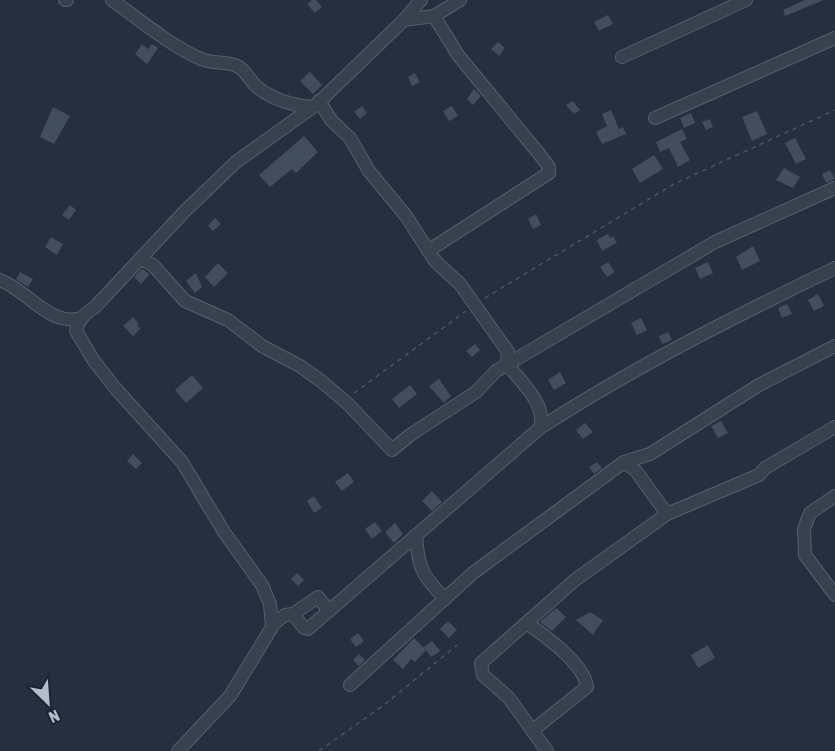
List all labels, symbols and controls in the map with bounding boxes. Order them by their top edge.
north arrow [18,673,78,733]
text: N [46,706,62,727]

